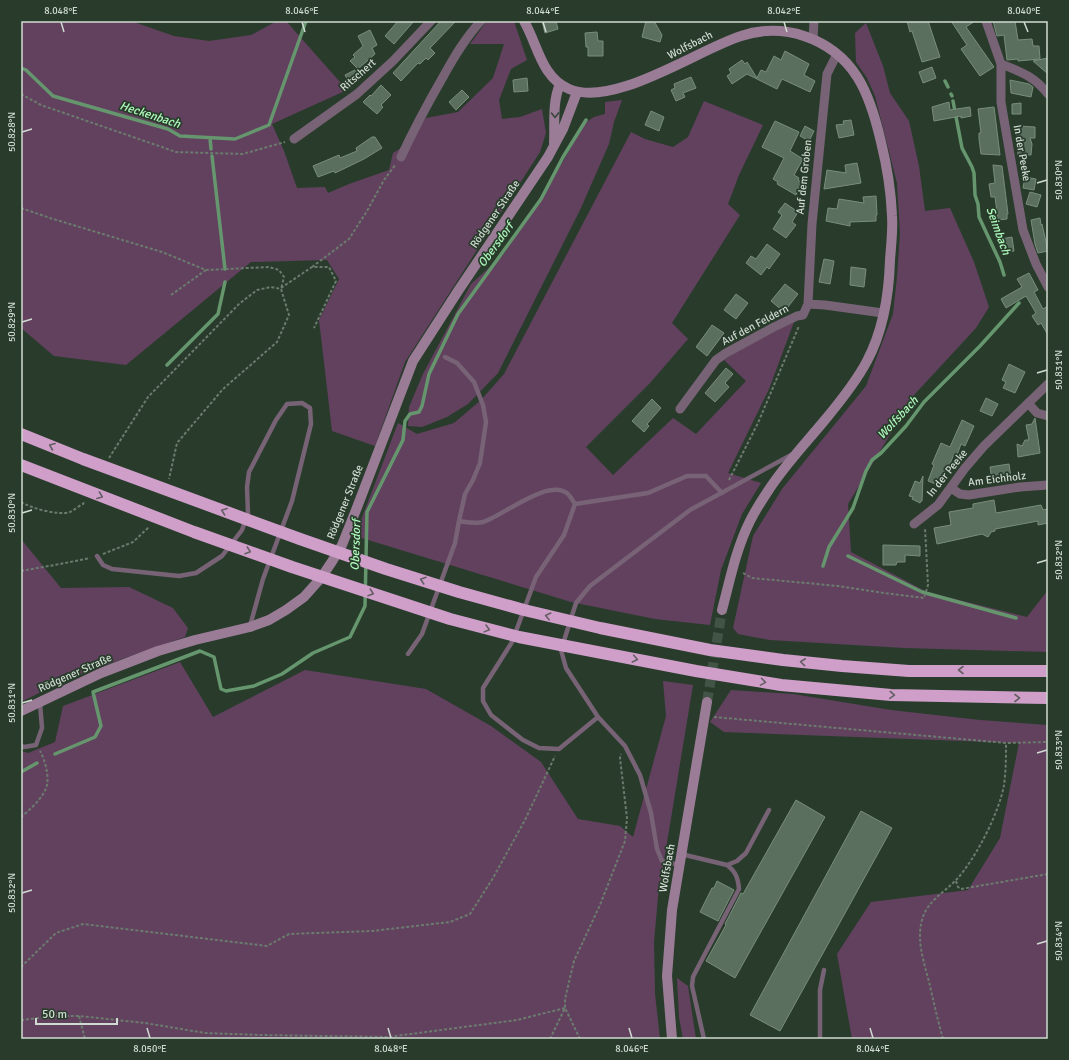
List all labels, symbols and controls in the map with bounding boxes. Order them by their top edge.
text: 8.048°E [44,5,78,17]
text: 8.046°E [285,5,319,17]
text: 8.044°E [526,5,560,17]
text: 8.042°E [767,5,801,17]
text: 8.040°E [1007,5,1041,17]
street label: Wolfsbach [665,28,715,62]
street label: Ritschert [338,56,379,94]
water label: Heckenbach [118,98,183,132]
text: 50.828°N [6,112,18,152]
one-way arrow [550,112,559,118]
street label: In der Peeke [1011,124,1033,182]
street label: Auf dem Groben [794,139,814,215]
text: 50.830°N [1053,160,1065,200]
street label: Rödgener Straße [467,178,523,250]
water label: Seimbach [982,205,1014,258]
water label: Obersdorf [475,217,519,270]
text: 50.829°N [6,302,18,342]
street label: Auf den Feldern [719,302,791,348]
text: 50.831°N [1053,350,1065,390]
water label: Wolfsbach [874,393,922,443]
one-way arrow [48,443,55,451]
street label: In der Peeke [924,447,970,499]
street label: Rödgener Straße [324,463,366,541]
street label: Am Eichholz [967,469,1027,489]
one-way arrow [96,491,103,499]
text: 50.830°N [6,493,18,533]
one-way arrow [221,508,228,516]
water label: Obersdorf [348,516,364,571]
text: 50.832°N [1053,540,1065,580]
one-way arrow [244,546,251,555]
one-way arrow [420,577,427,585]
one-way arrow [367,589,374,597]
one-way arrow [545,612,552,620]
one-way arrow [484,624,491,632]
street label: Rödgener Straße [36,651,114,695]
one-way arrow [632,655,638,663]
one-way arrow [800,657,806,666]
one-way arrow [958,666,964,675]
one-way arrow [760,677,766,686]
text: 50.831°N [6,683,18,723]
one-way arrow [889,691,895,700]
one-way arrow [1014,694,1020,702]
text: 50.833°N [1053,730,1065,770]
street label: Wolfsbach [656,843,678,893]
text: 50.832°N [6,873,18,913]
text: 50.834°N [1053,921,1065,961]
scale bar [36,1000,117,1026]
text: 50 m [42,1007,67,1022]
text: 8.050°E [133,1043,167,1055]
text: 8.048°E [374,1043,408,1055]
text: 8.046°E [615,1043,649,1055]
text: 8.044°E [856,1043,890,1055]

